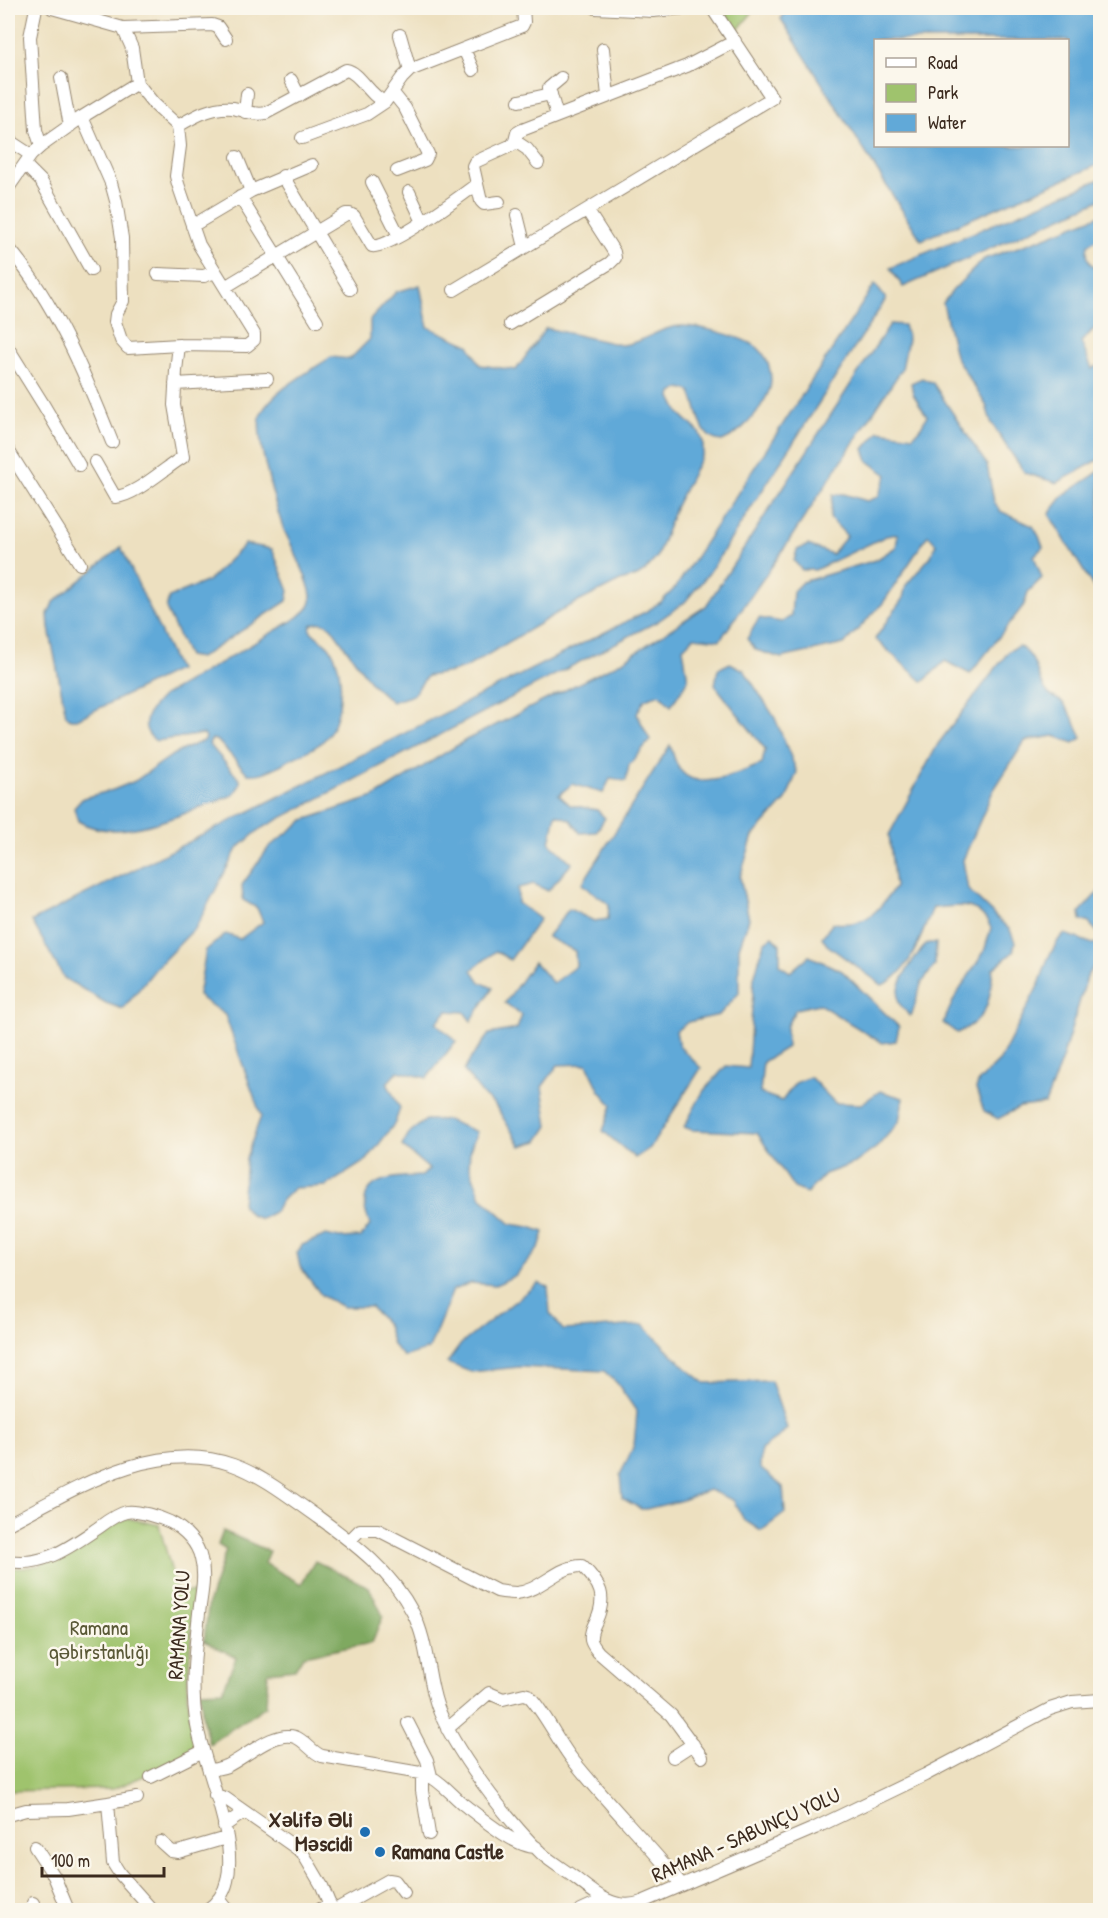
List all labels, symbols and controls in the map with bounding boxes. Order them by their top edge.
legend [874,39,1069,147]
text: Road [928,50,958,75]
text: Park [928,80,959,105]
text: Water [928,110,966,135]
street label: RAMANA YOLU [160,1570,197,1680]
park label: Ramana qəbirstanlığı [49,1613,149,1666]
street label: RAMANA - SABUNÇU YOLU [647,1780,845,1889]
place label: Xəlifə Əli Məscidi [269,1805,353,1858]
marker: Xəlifə Əli Məscidi [358,1825,372,1839]
place label: Ramana Castle [392,1837,504,1866]
scale bar [42,1840,164,1878]
marker: Ramana Castle [373,1845,387,1859]
text: 100 m [51,1848,90,1873]

